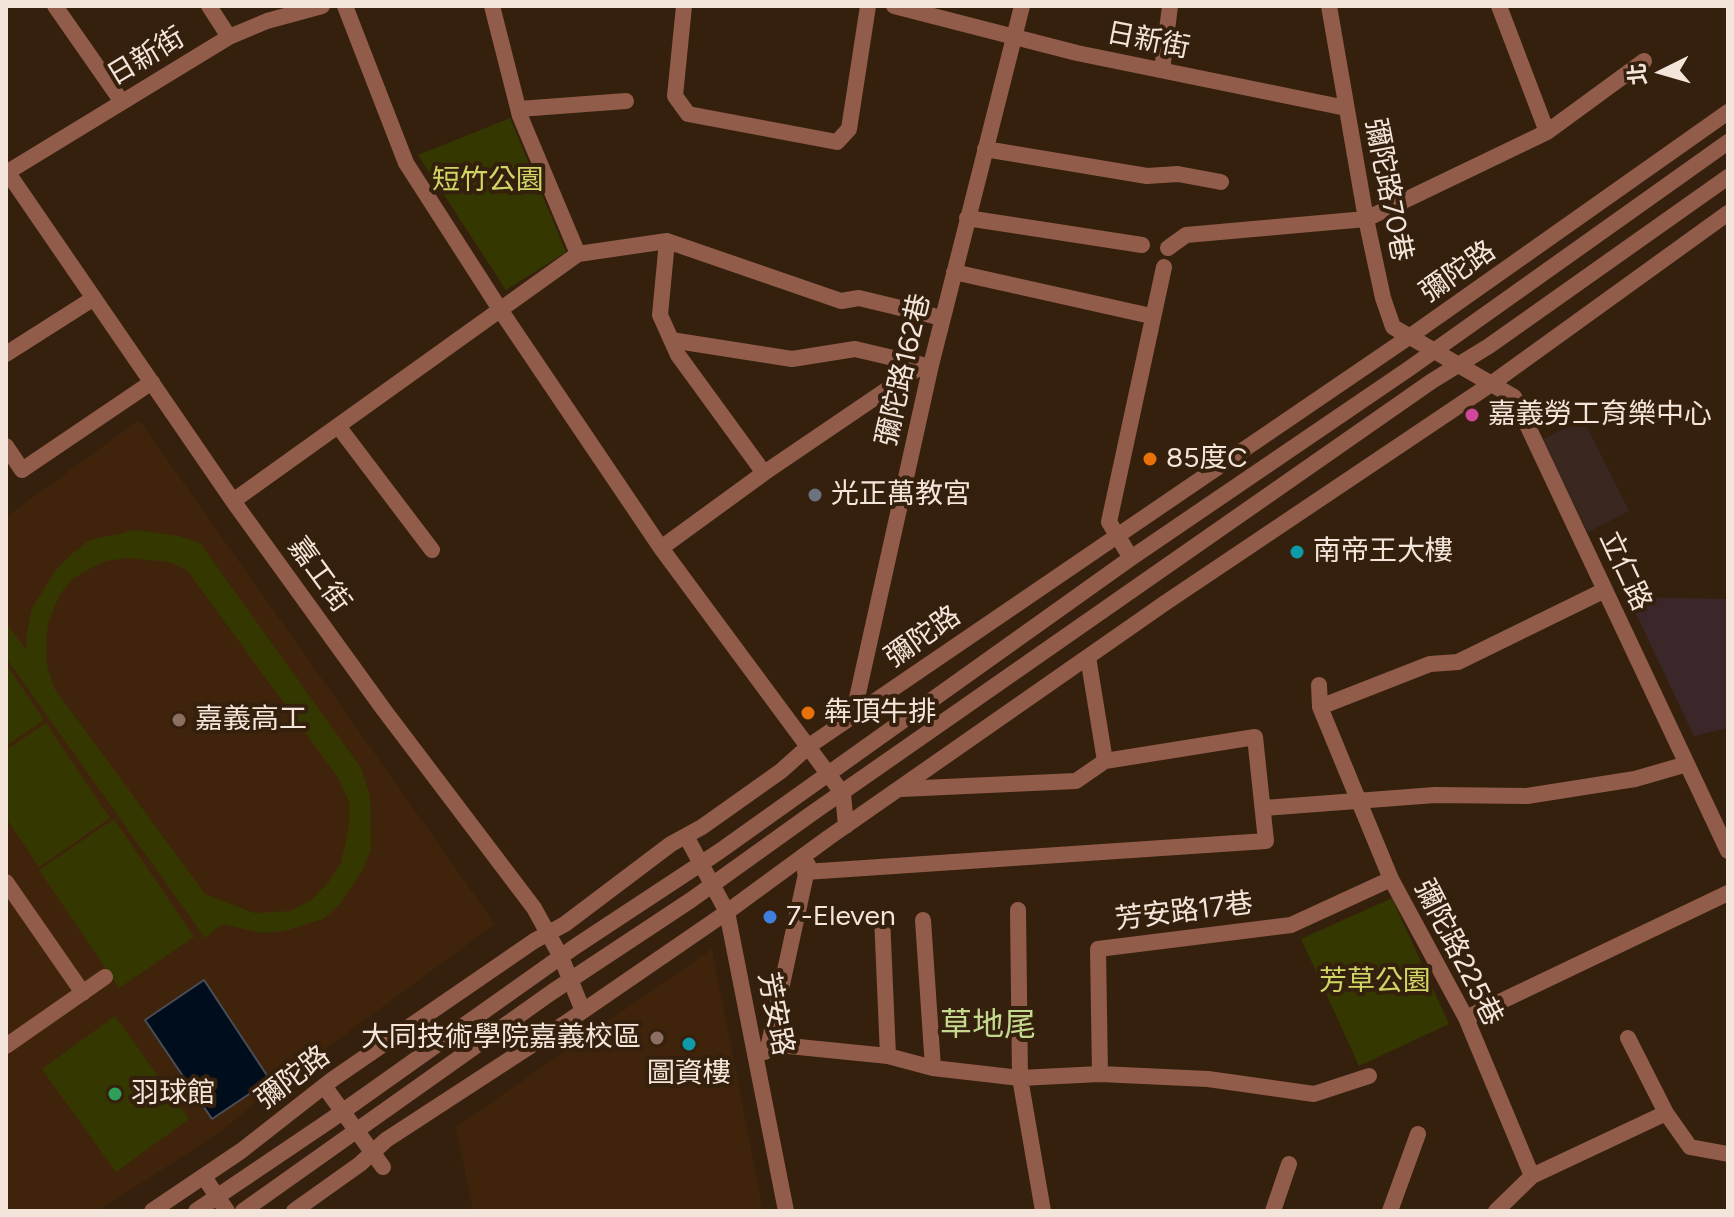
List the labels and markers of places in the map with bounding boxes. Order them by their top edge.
place label: 嘉義勞工育樂中心 [1488,398,1712,432]
marker: 嘉義勞工育樂中心 [1463,406,1481,424]
place label: 85度C [1166,442,1247,476]
marker: 85度C [1141,450,1159,468]
place label: 光正萬教宮 [831,478,971,512]
marker: 光正萬教宮 [806,486,824,504]
place label: 南帝王大樓 [1313,535,1453,569]
marker: 南帝王大樓 [1288,543,1306,561]
place label: 犇頂牛排 [824,696,936,730]
place label: 嘉義高工 [195,703,307,737]
marker: 犇頂牛排 [799,704,817,722]
marker: 嘉義高工 [170,711,188,729]
place label: 7-Eleven [786,900,896,934]
marker: 7-Eleven [761,908,779,926]
place label: 大同技術學院嘉義校區 [361,1021,641,1055]
marker: 大同技術學院嘉義校區 [648,1029,666,1047]
marker: 圖資樓 [680,1035,698,1053]
place label: 圖資樓 [647,1057,731,1091]
place label: 羽球館 [131,1077,215,1111]
marker: 羽球館 [106,1085,124,1103]

